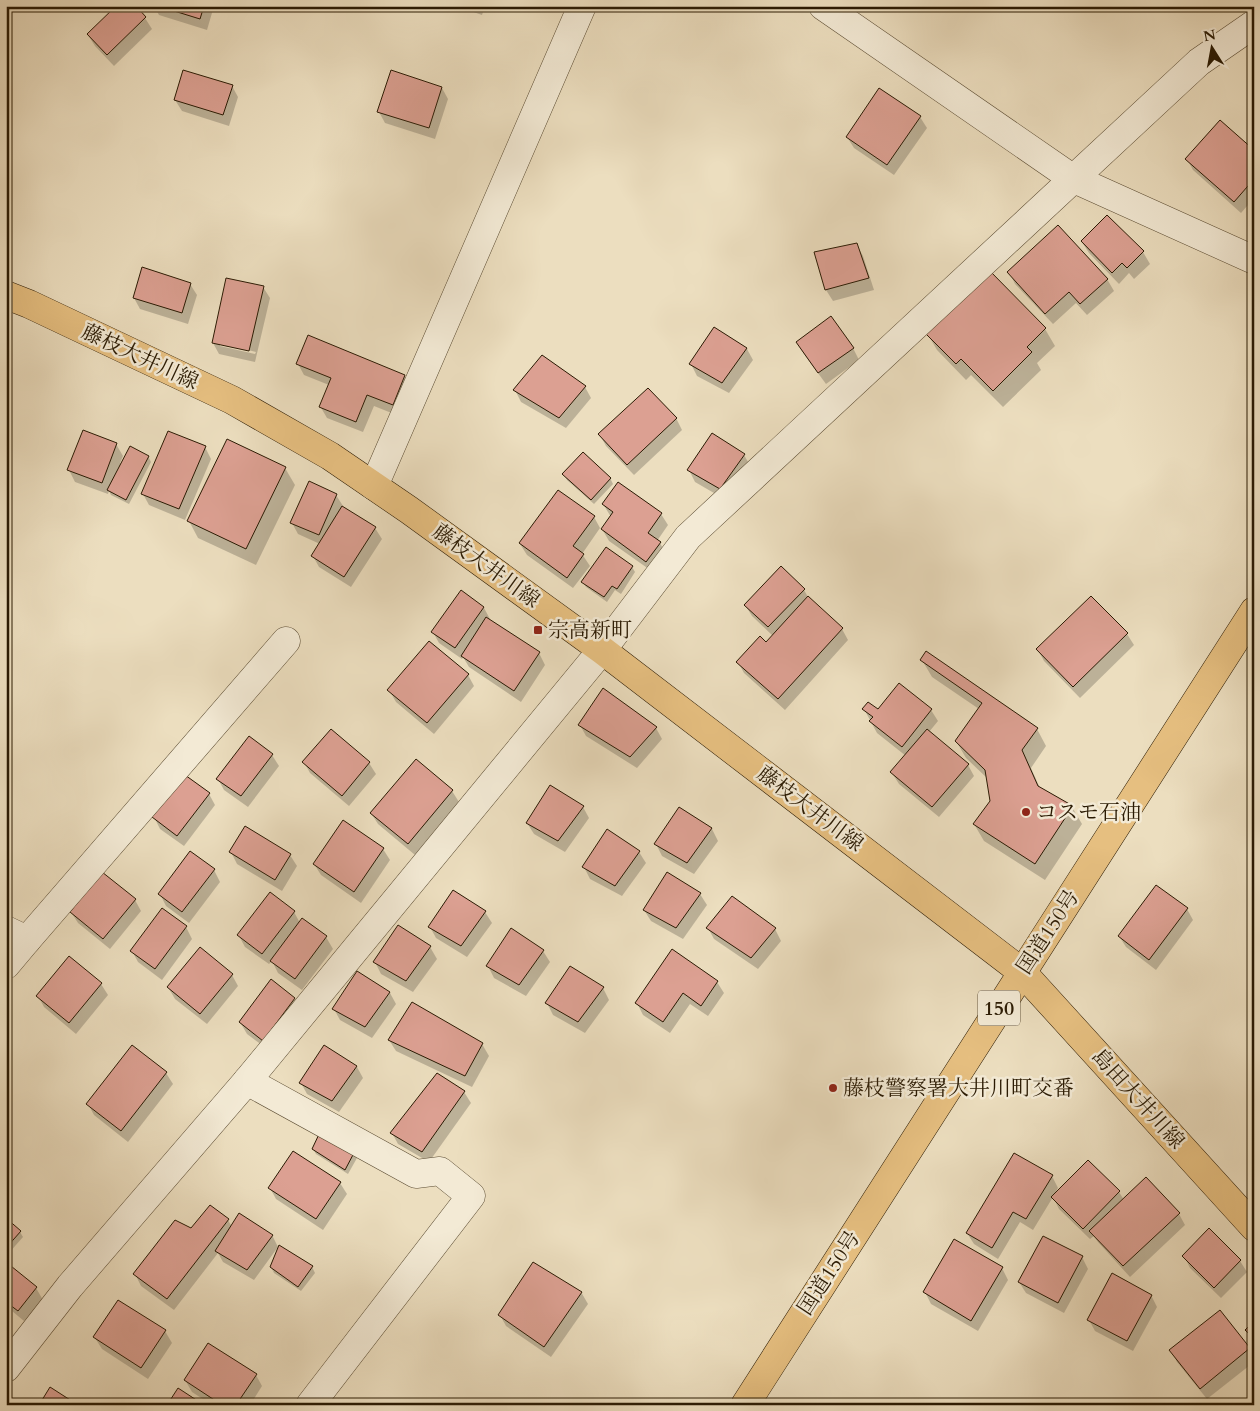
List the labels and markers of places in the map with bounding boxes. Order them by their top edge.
place label: 宗高新町 [548,616,632,645]
marker: 宗高新町 [532,624,544,636]
place label: コスモ石油 [1036,798,1141,827]
marker: コスモ石油 [1020,806,1032,818]
place label: 藤枝警察署大井川町交番 [843,1074,1074,1103]
marker: 藤枝警察署大井川町交番 [827,1082,839,1094]

